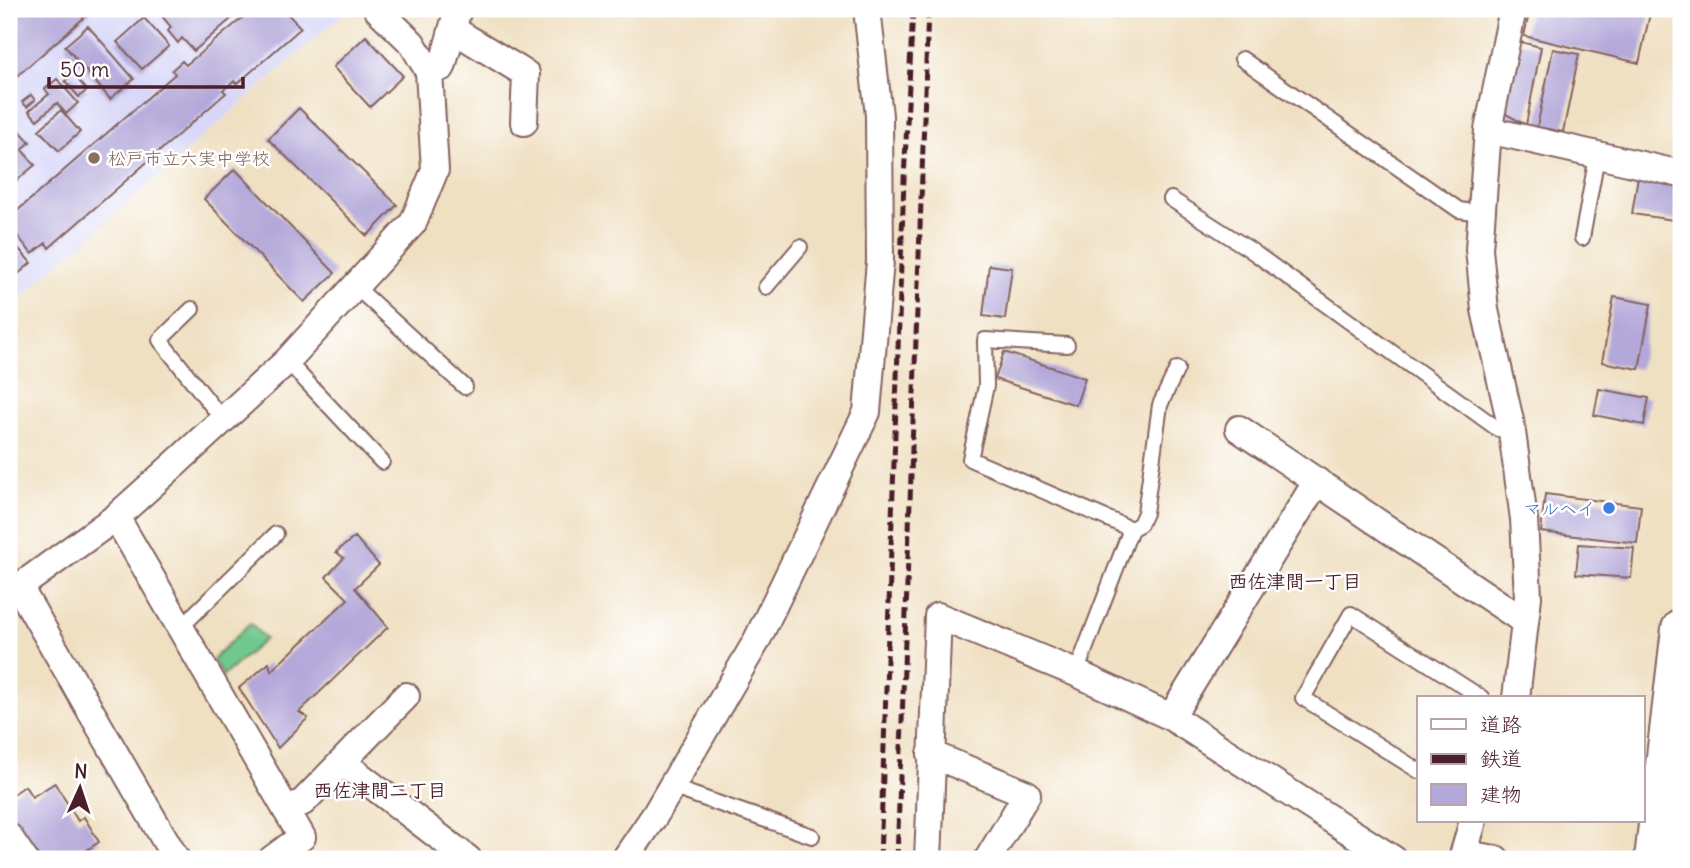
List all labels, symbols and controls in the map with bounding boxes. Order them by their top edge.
scale bar [49,46,243,90]
text: 50 m [60,56,109,83]
place label: 松戸市立六実中学校 [108,147,270,170]
marker: 松戸市立六実中学校 [86,150,102,166]
place label: マルヘイ [1523,497,1595,520]
marker: マルヘイ [1601,500,1617,516]
district label: 西佐津間一丁目 [1228,569,1362,593]
legend [1417,696,1644,822]
text: 道路 [1480,711,1522,738]
text: 鉄道 [1480,745,1522,772]
north arrow [46,752,116,822]
text: N [74,759,88,783]
district label: 西佐津間二丁目 [313,778,447,802]
text: 建物 [1480,781,1522,808]

